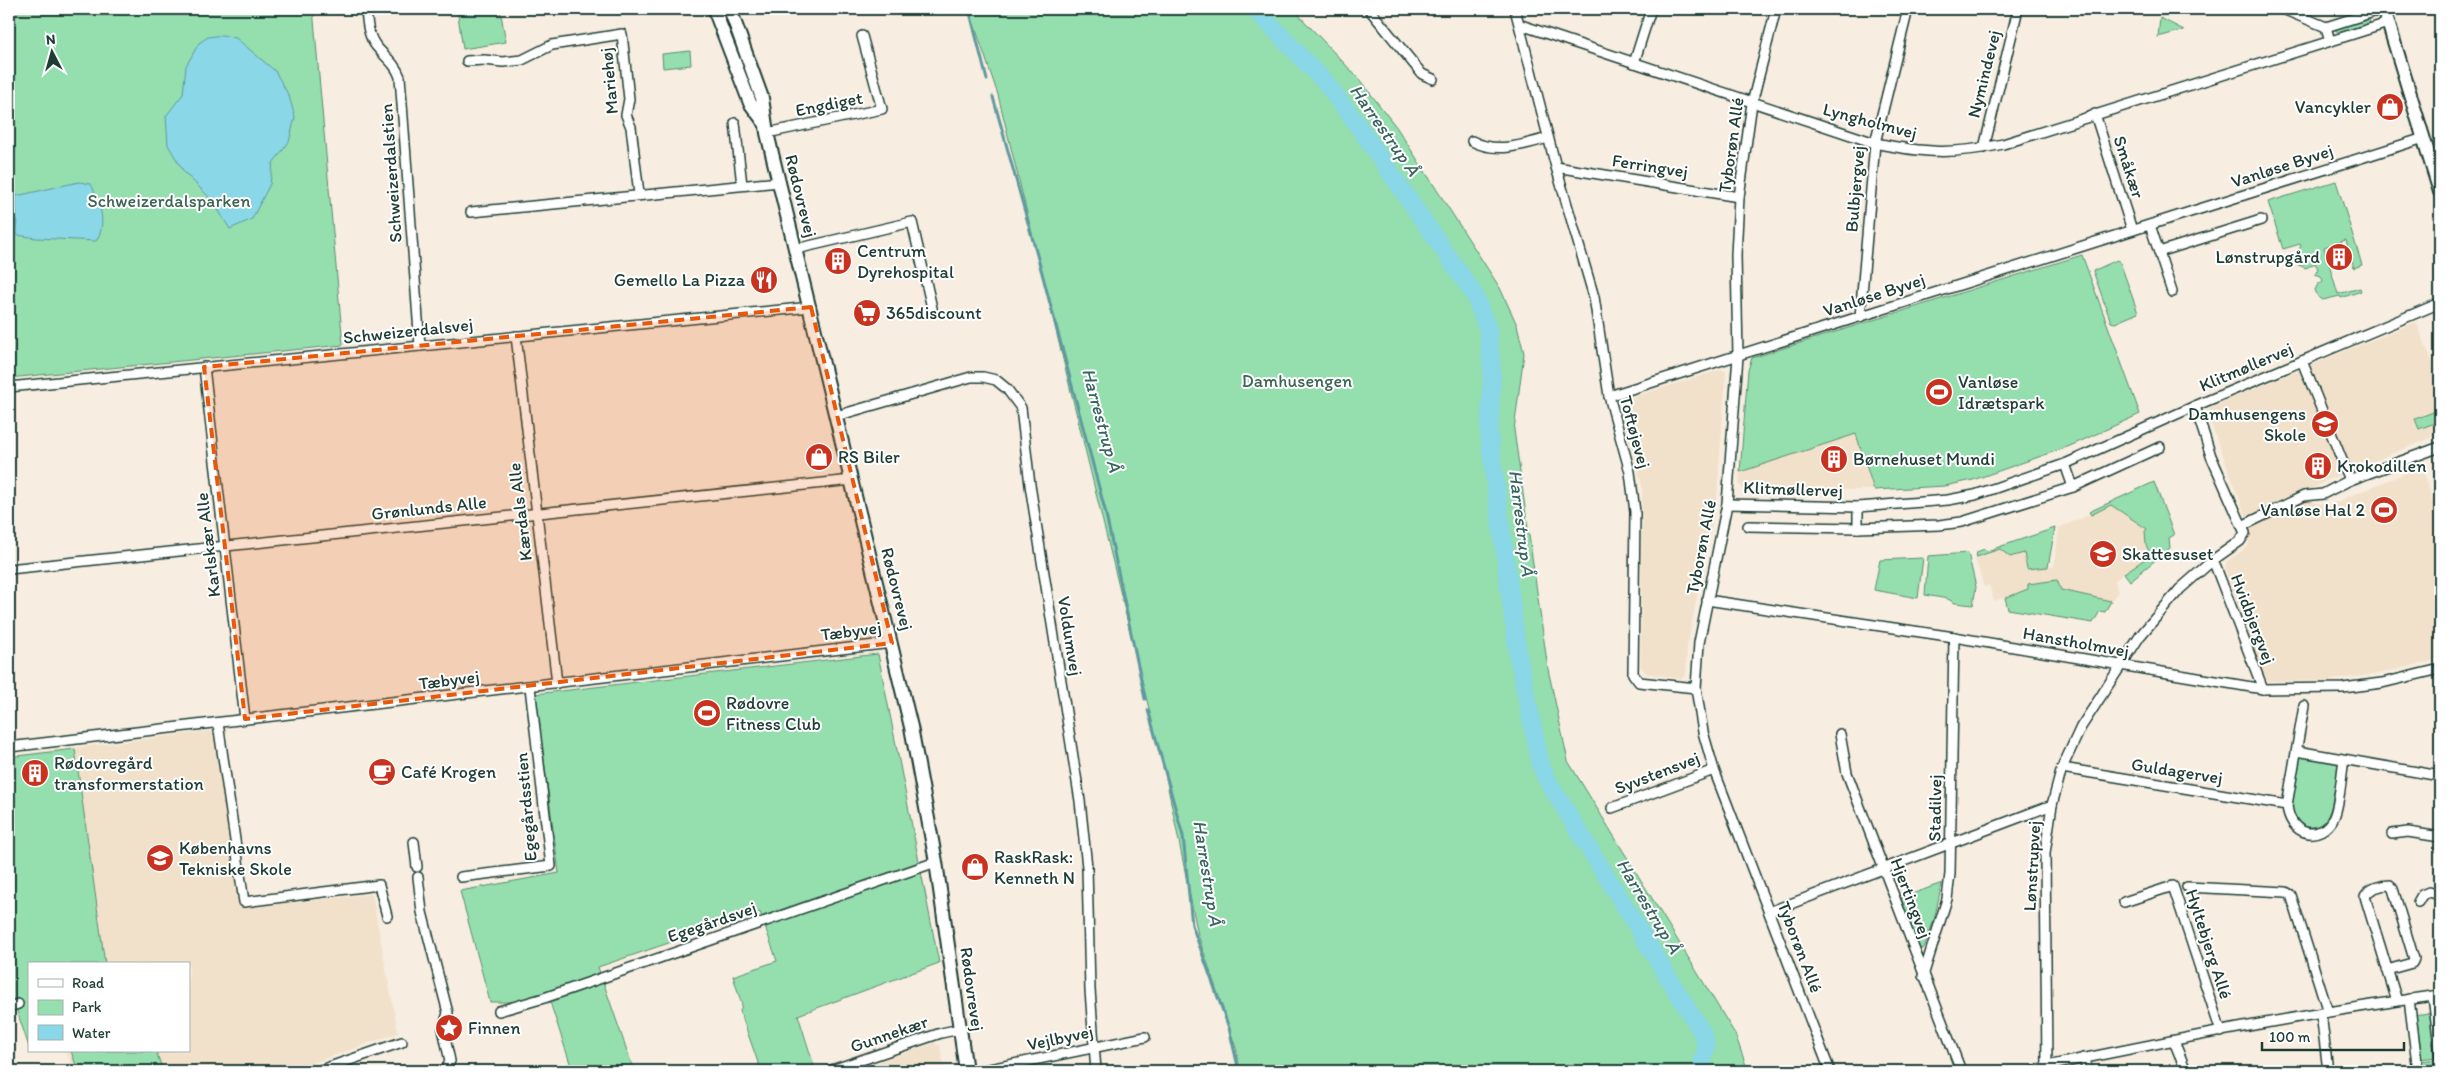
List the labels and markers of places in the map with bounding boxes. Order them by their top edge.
shop icon: Vancykler [2375,92,2405,122]
place label: Vancykler [2295,96,2372,118]
place label: Centrum Dyrehospital [857,240,954,283]
building icon: Lønstrupgård [2324,242,2354,272]
building icon: Centrum Dyrehospital [823,246,853,276]
place label: Lønstrupgård [2215,246,2320,268]
restaurant icon: Gemello La Pizza [749,265,779,295]
place label: Gemello La Pizza [614,269,746,291]
supermarket icon: 365discount [852,298,882,328]
place label: 365discount [886,302,982,324]
place label: Vanløse Idrætspark [1958,371,2045,414]
sports icon: Vanløse Idrætspark [1924,377,1954,407]
place label: Damhusengens Skole [2188,403,2306,446]
school or university icon: Damhusengens Skole [2310,409,2340,439]
shop icon: RS Biler [804,442,834,472]
building icon: Børnehuset Mundi [1819,444,1849,474]
place label: RS Biler [838,446,900,468]
place label: Børnehuset Mundi [1853,448,1995,470]
building icon: Krokodillen [2303,451,2333,481]
place label: Krokodillen [2337,455,2426,477]
sports icon: Vanløse Hal 2 [2369,495,2399,525]
place label: Vanløse Hal 2 [2260,499,2366,521]
school or university icon: Skattesuset [2088,539,2118,569]
place label: Skattesuset [2122,543,2214,565]
place label: Rødovre Fitness Club [726,692,821,735]
sports icon: Rødovre Fitness Club [692,698,722,728]
place label: Rødovregård transformerstation [54,752,204,795]
cafe icon: Café Krogen [367,757,397,787]
building icon: Rødovregård transformerstation [20,758,50,788]
place label: Café Krogen [401,761,496,783]
place label: Københavns Tekniske Skole [179,837,292,880]
school or university icon: Københavns Tekniske Skole [145,843,175,873]
place label: RaskRask: Kenneth N [994,846,1075,889]
shop icon: RaskRask: Kenneth N [960,852,990,882]
place icon: Finnen [434,1013,464,1043]
place label: Finnen [468,1017,520,1039]

